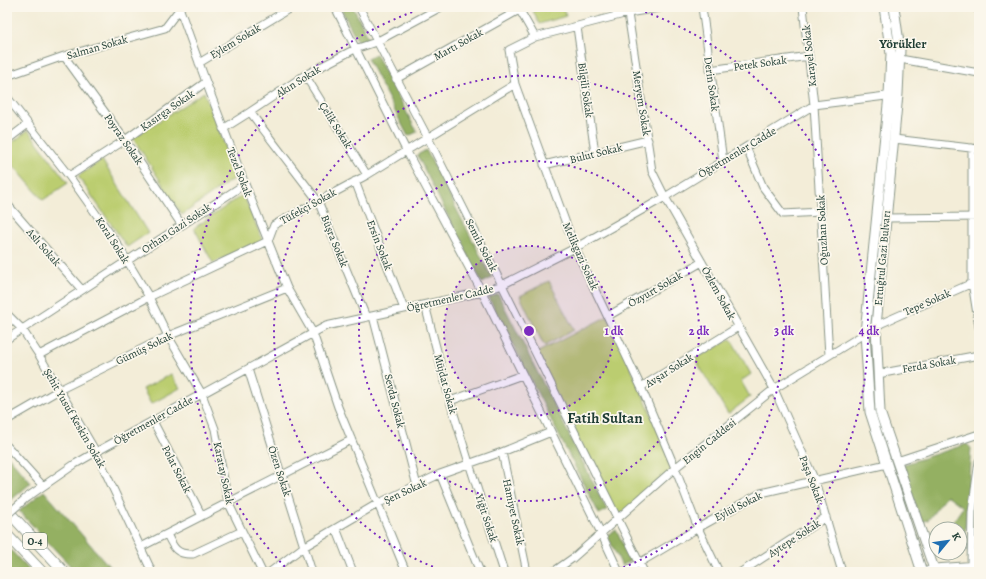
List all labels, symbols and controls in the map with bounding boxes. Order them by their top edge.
street label: Eylem Sokak [207,20,264,63]
street label: Martı Sokak [431,24,486,64]
street label: Karayel Sokak [799,24,820,88]
street label: Salman Sokak [65,31,130,63]
district label: Yörükler [878,35,927,52]
street label: Petek Sokak [732,52,788,75]
street label: Derin Sokak [700,56,723,113]
street label: Bilgili Sokak [574,61,597,119]
street label: Akın Sokak [272,62,324,102]
street label: Meryem Sokak [629,69,654,138]
street label: Kasırga Sokak [137,86,198,135]
street label: Çelik Sokak [315,99,356,152]
street label: Poyraz Sokak [100,111,147,168]
street label: Öğretmenler Cadde [695,123,779,182]
street label: Bulut Sokak [568,140,625,167]
street label: Tezel Sokak [223,145,256,200]
street label: Tüfekçi Sokak [277,185,340,228]
street label: Oğuzhan Sokak [813,194,832,265]
street label: Orhan Gazi Sokak [139,199,214,257]
street label: Ertuğrul Gazi Bulvarı [871,210,894,306]
street label: Büşra Sokak [317,213,352,270]
street label: Koral Sokak [92,214,134,267]
street label: Semih Sokak [462,216,502,275]
street label: Ersin Sokak [363,218,396,273]
street label: Melikgazi Sokak [559,220,602,293]
street label: Aslı Sokak [22,224,65,270]
street label: Özlem Sokak [698,264,740,323]
street label: Özyurt Sokak [625,268,686,311]
street label: Öğretmenler Cadde [405,281,495,316]
street label: Tepe Sokak [901,285,954,320]
text: 1 dk [604,323,624,339]
text: 2 dk [689,323,710,339]
text: 3 dk [774,323,795,339]
text: 4 dk [859,323,880,339]
centre of rings [522,324,536,338]
street label: Gümüş Sokak [113,328,176,369]
street label: Avşar Sokak [642,349,697,392]
street label: Müjdat Sokak [430,352,461,416]
street label: Ferda Sokak [901,352,958,377]
street label: Şehit Yusuf Keskin Sokak [40,366,109,471]
street label: Sevda Sokak [381,372,409,430]
street label: Öğretmenler Cadde [111,392,196,448]
district label: Fatih Sultan [567,408,643,428]
street label: Engin Caddesi [679,415,739,468]
street label: Karatay Sokak [210,440,238,506]
street label: Polat Sokak [158,443,195,496]
street label: Özen Sokak [264,444,295,499]
street label: Paşa Sokak [796,453,828,506]
street label: Şen Sokak [381,475,430,508]
street label: Hamiyet Sokak [499,477,528,547]
street label: Eylül Sokak [712,488,765,525]
street label: Yiğit Sokak [471,491,502,545]
street label: Aytepe Sokak [764,516,824,561]
north arrow [928,521,968,561]
text: K [948,530,965,544]
road number: O-4 [23,533,47,549]

